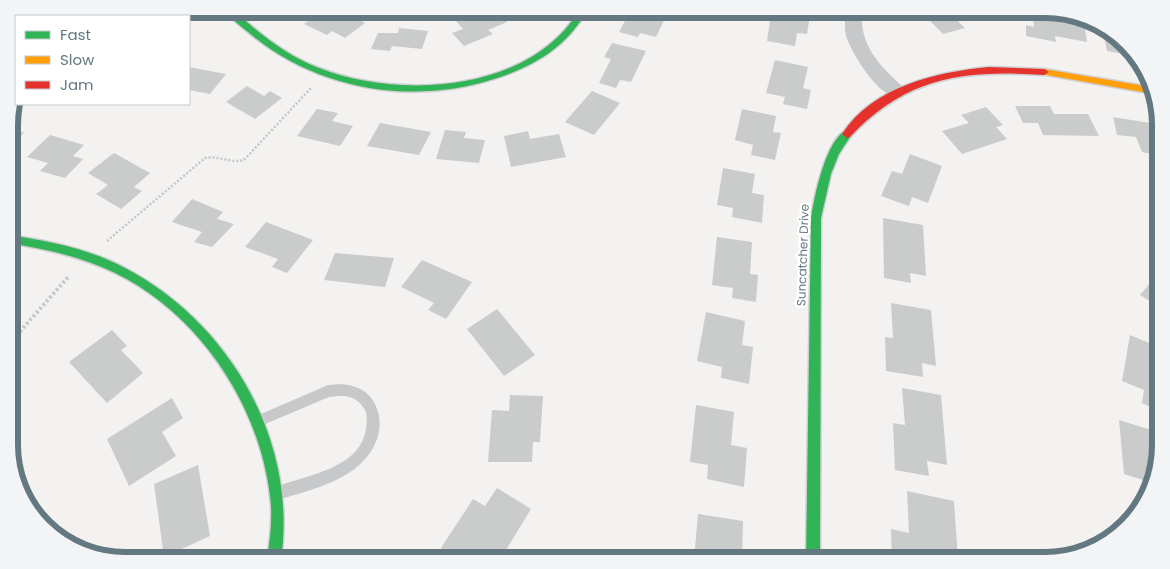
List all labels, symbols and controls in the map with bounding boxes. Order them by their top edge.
legend [15,15,190,105]
text: Fast [60,24,91,45]
text: Slow [60,49,95,70]
text: Jam [60,74,94,95]
street label: Suncatcher Drive [792,204,813,306]

